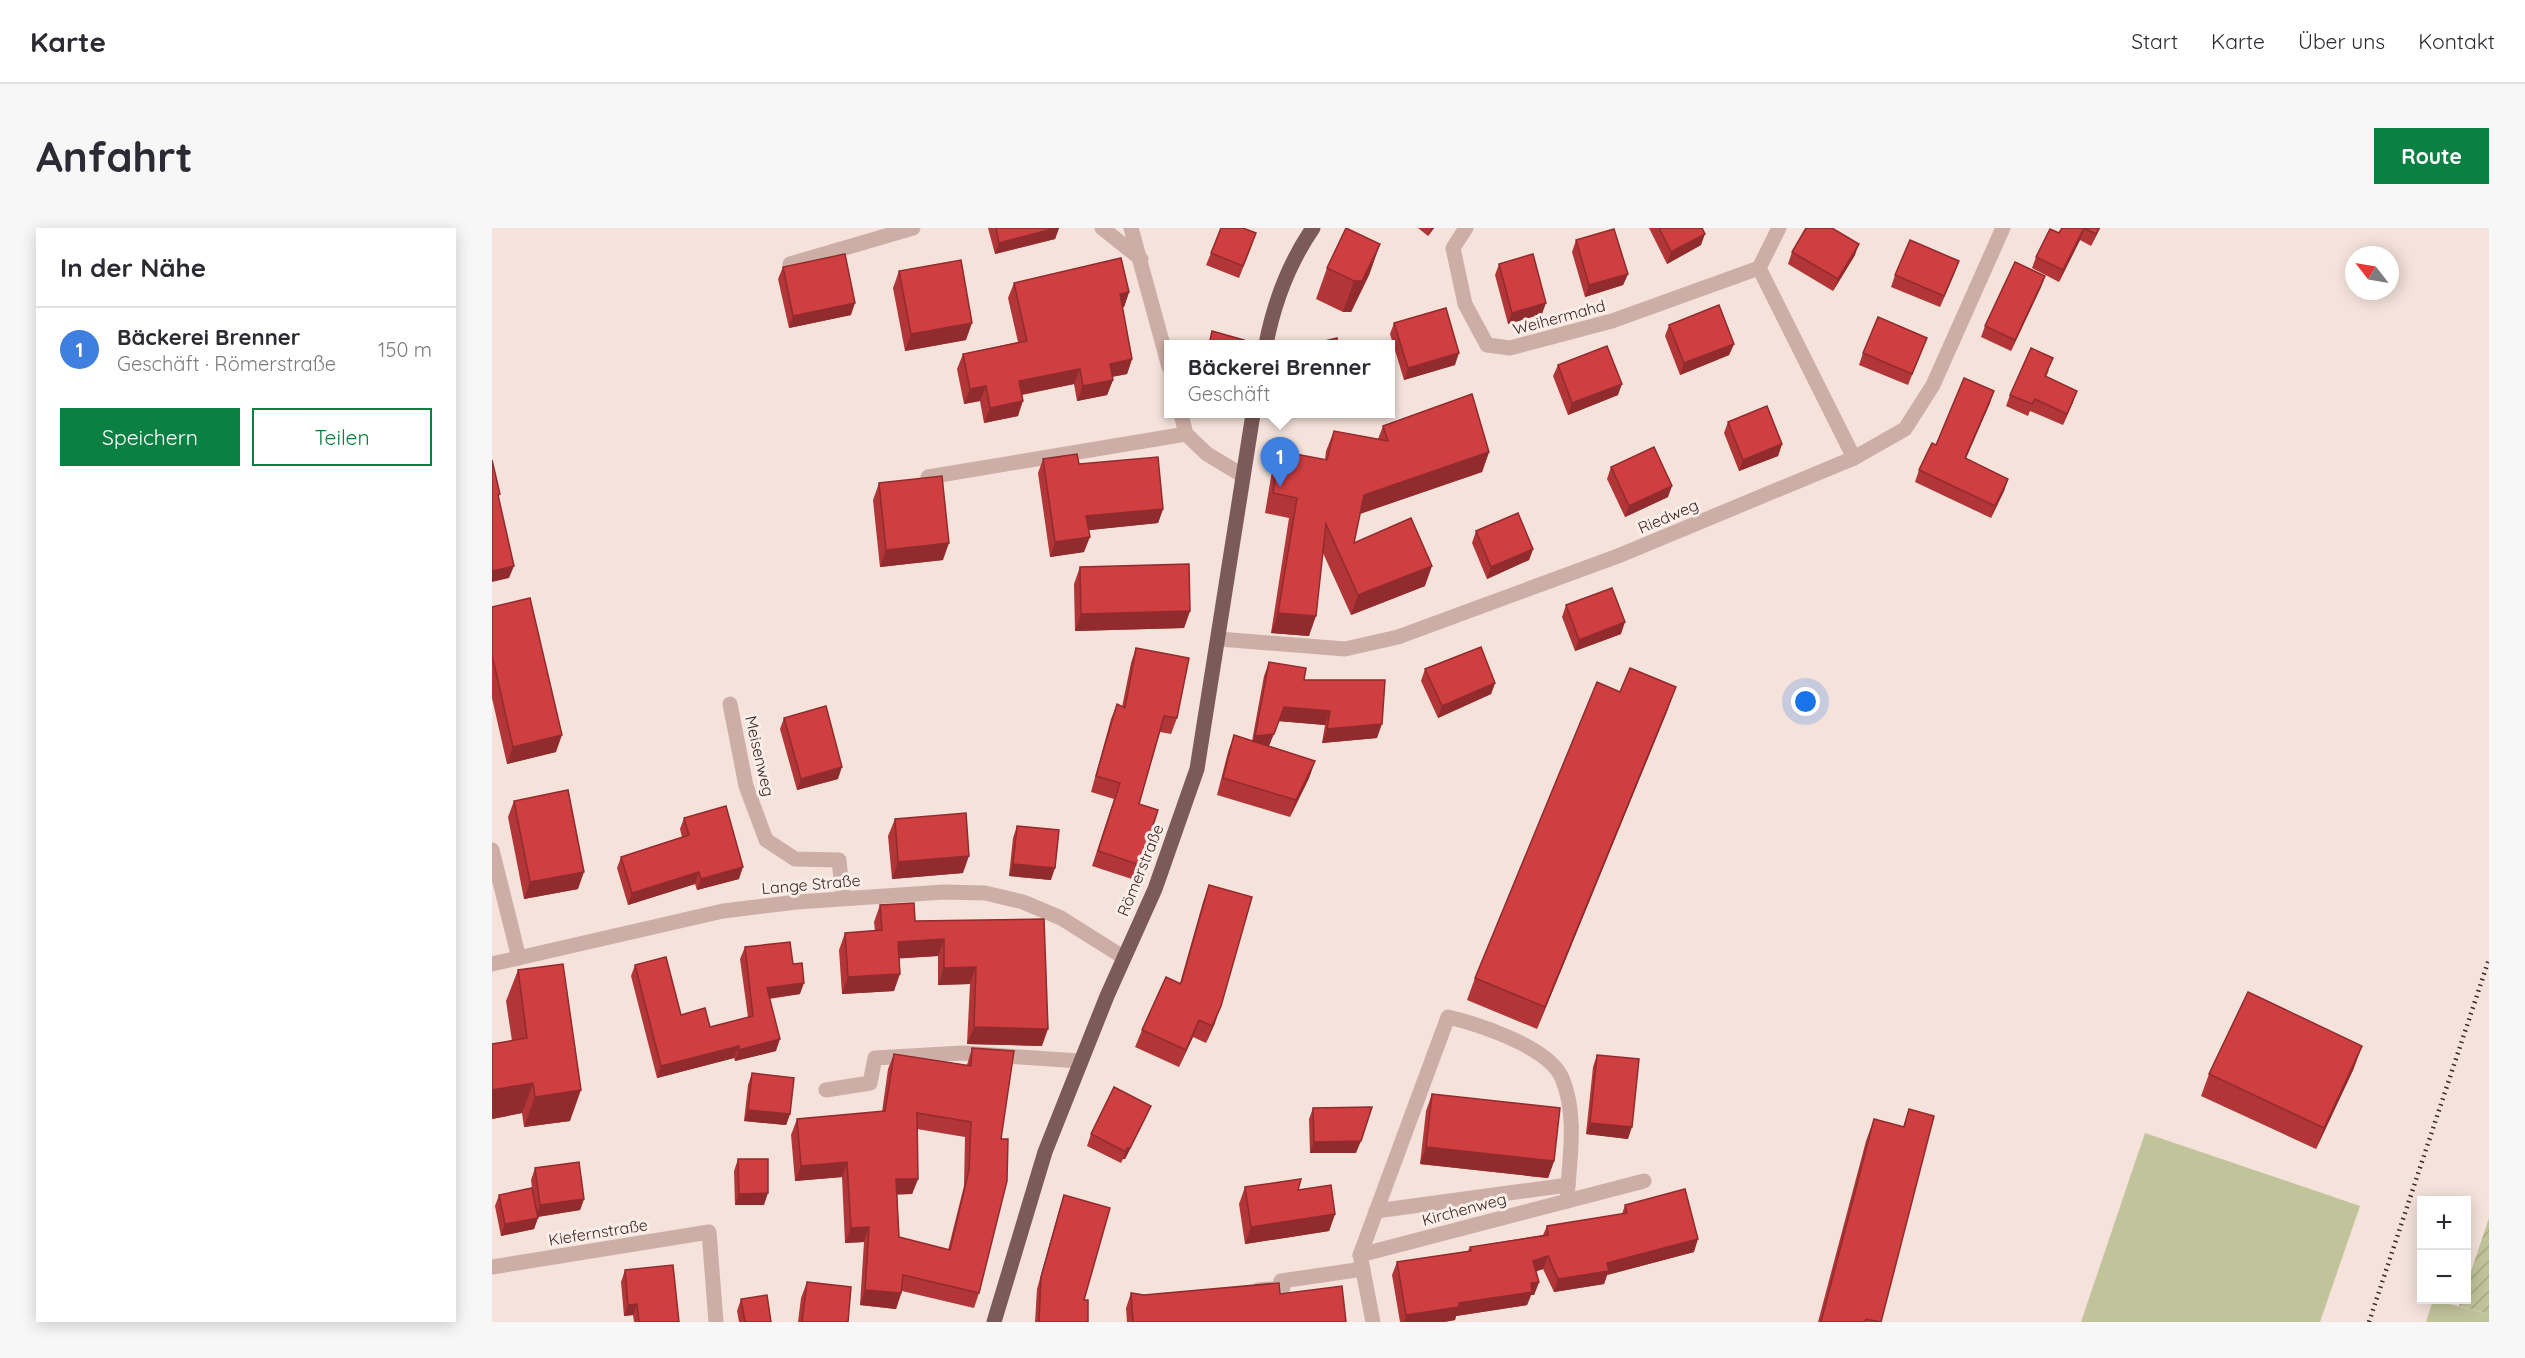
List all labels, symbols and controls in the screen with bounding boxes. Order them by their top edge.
text: Karte [30,24,106,59]
text: Start [2131,28,2178,54]
text: Karte [2211,28,2265,54]
text: Über uns [2298,28,2385,54]
text: Kontakt [2418,28,2495,54]
button: Route [2374,128,2489,184]
text: Anfahrt [36,130,193,183]
north arrow [2345,246,2399,300]
text: In der Nähe [60,251,206,284]
street label: Weihermahd [1511,295,1607,339]
text: Bäckerei Brenner [117,323,300,351]
text: 1 [76,337,83,362]
text: 150 m [378,337,432,362]
popup [1164,340,1395,418]
text: Geschäft · Römerstraße [117,351,336,376]
text: Bäckerei Brenner [1188,353,1371,381]
text: Geschäft [1188,381,1270,406]
button: Speichern [60,408,240,466]
button: Teilen [252,408,432,466]
pin: 1 [1260,438,1300,487]
street label: Riedweg [1635,494,1701,538]
your location [1791,687,1820,716]
street label: Meisenweg [741,714,779,798]
street label: Römerstraße [1112,821,1168,919]
street label: Lange Straße [761,870,861,898]
street label: Kirchenweg [1420,1188,1508,1230]
map controls [2417,1196,2471,1304]
button: + [2417,1196,2471,1250]
street label: Kiefernstraße [547,1214,649,1250]
button: − [2417,1250,2471,1304]

